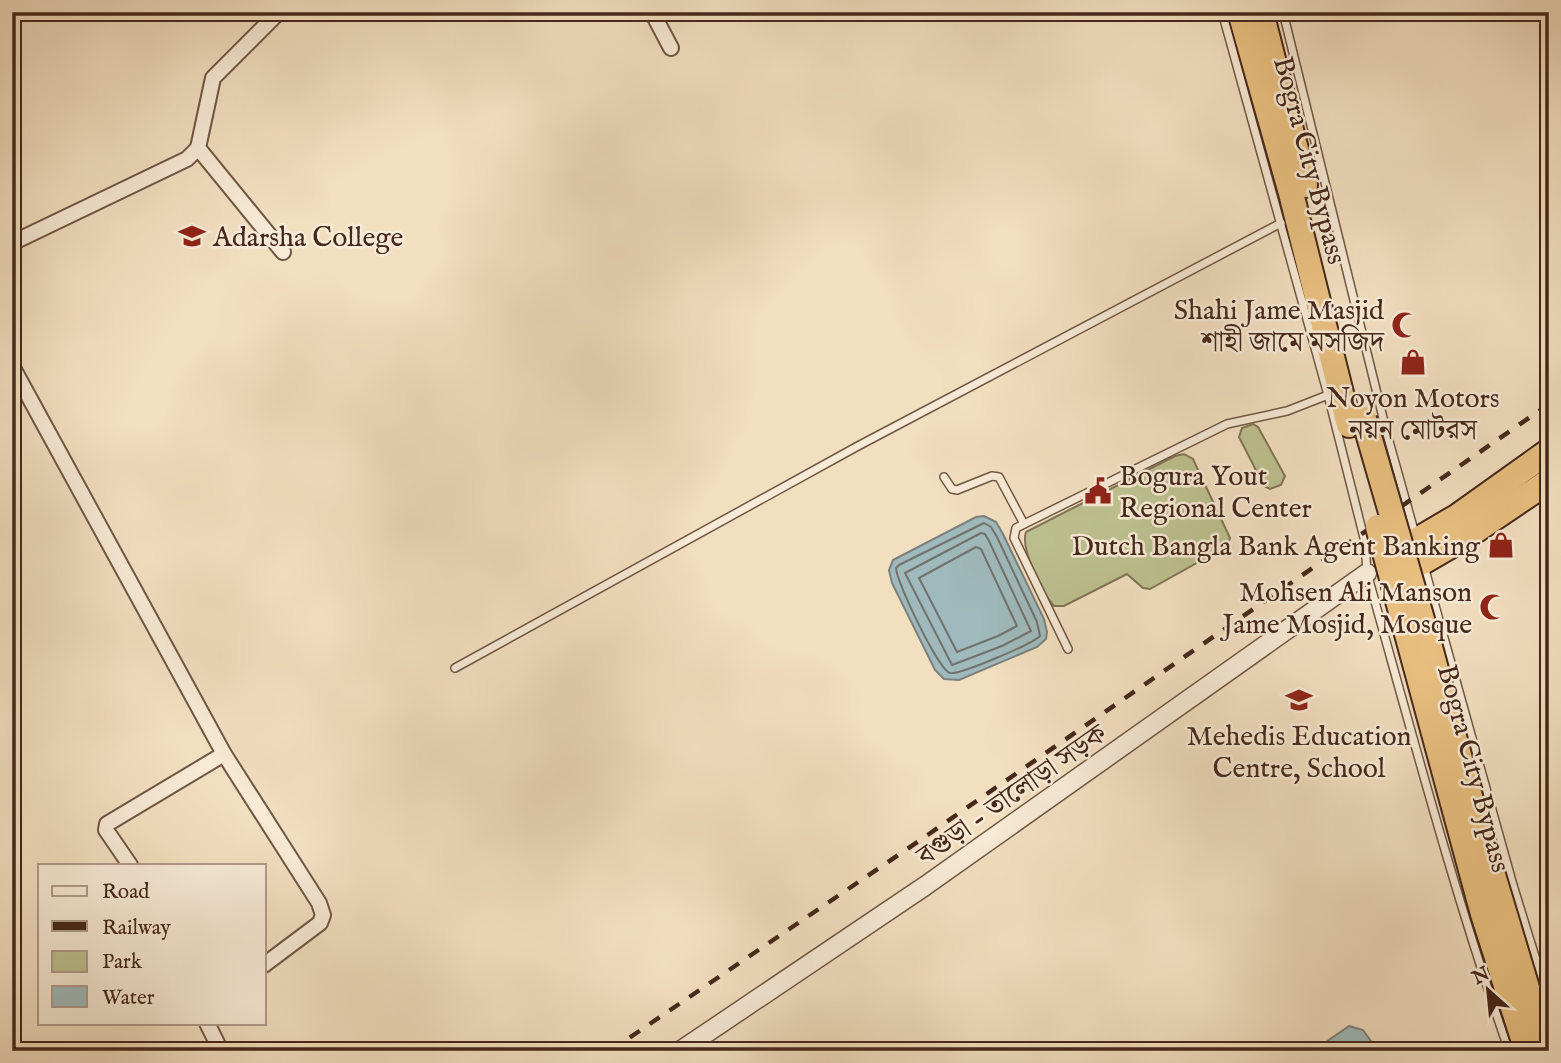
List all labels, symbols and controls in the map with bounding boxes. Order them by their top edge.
street label: Bogra City Bypass [1264,53,1353,268]
school or university icon: Adarsha College [177,221,207,251]
place label: Adarsha College [212,221,403,256]
place label: Shahi Jame Masjid শাহী জামে মসজিদ [1174,294,1386,361]
mosque icon: Shahi Jame Masjid শাহী জামে মসজিদ [1390,310,1420,340]
shop icon: Noyon Motors নয়ন মোটরস [1398,347,1428,377]
place label: Noyon Motors নয়ন মোটরস [1326,382,1500,449]
place label: Bogura Yout Regional Center [1119,460,1312,527]
public building icon: Bogura Yout Regional Center [1083,476,1113,506]
place label: Dutch Bangla Bank Agent Banking [1071,530,1481,565]
shop icon: Dutch Bangla Bank Agent Banking [1486,530,1516,560]
place label: Mohsen Ali Manson Jame Mosjid, Mosque [1219,576,1472,643]
mosque icon: Mohsen Ali Manson Jame Mosjid, Mosque [1478,592,1508,622]
street label: Bogra City Bypass [1428,661,1517,876]
school or university icon: Mehedis Education Centre, School [1284,685,1314,715]
street label: বগুড়া - তালোড়া সড়ক [910,717,1115,875]
place label: Mehedis Education Centre, School [1187,720,1411,787]
legend [38,864,266,1024]
text: Road [102,879,150,906]
text: Railway [102,915,172,942]
text: Park [102,949,143,976]
north arrow [1452,954,1522,1024]
text: N [1468,962,1494,992]
text: Water [102,985,155,1012]

